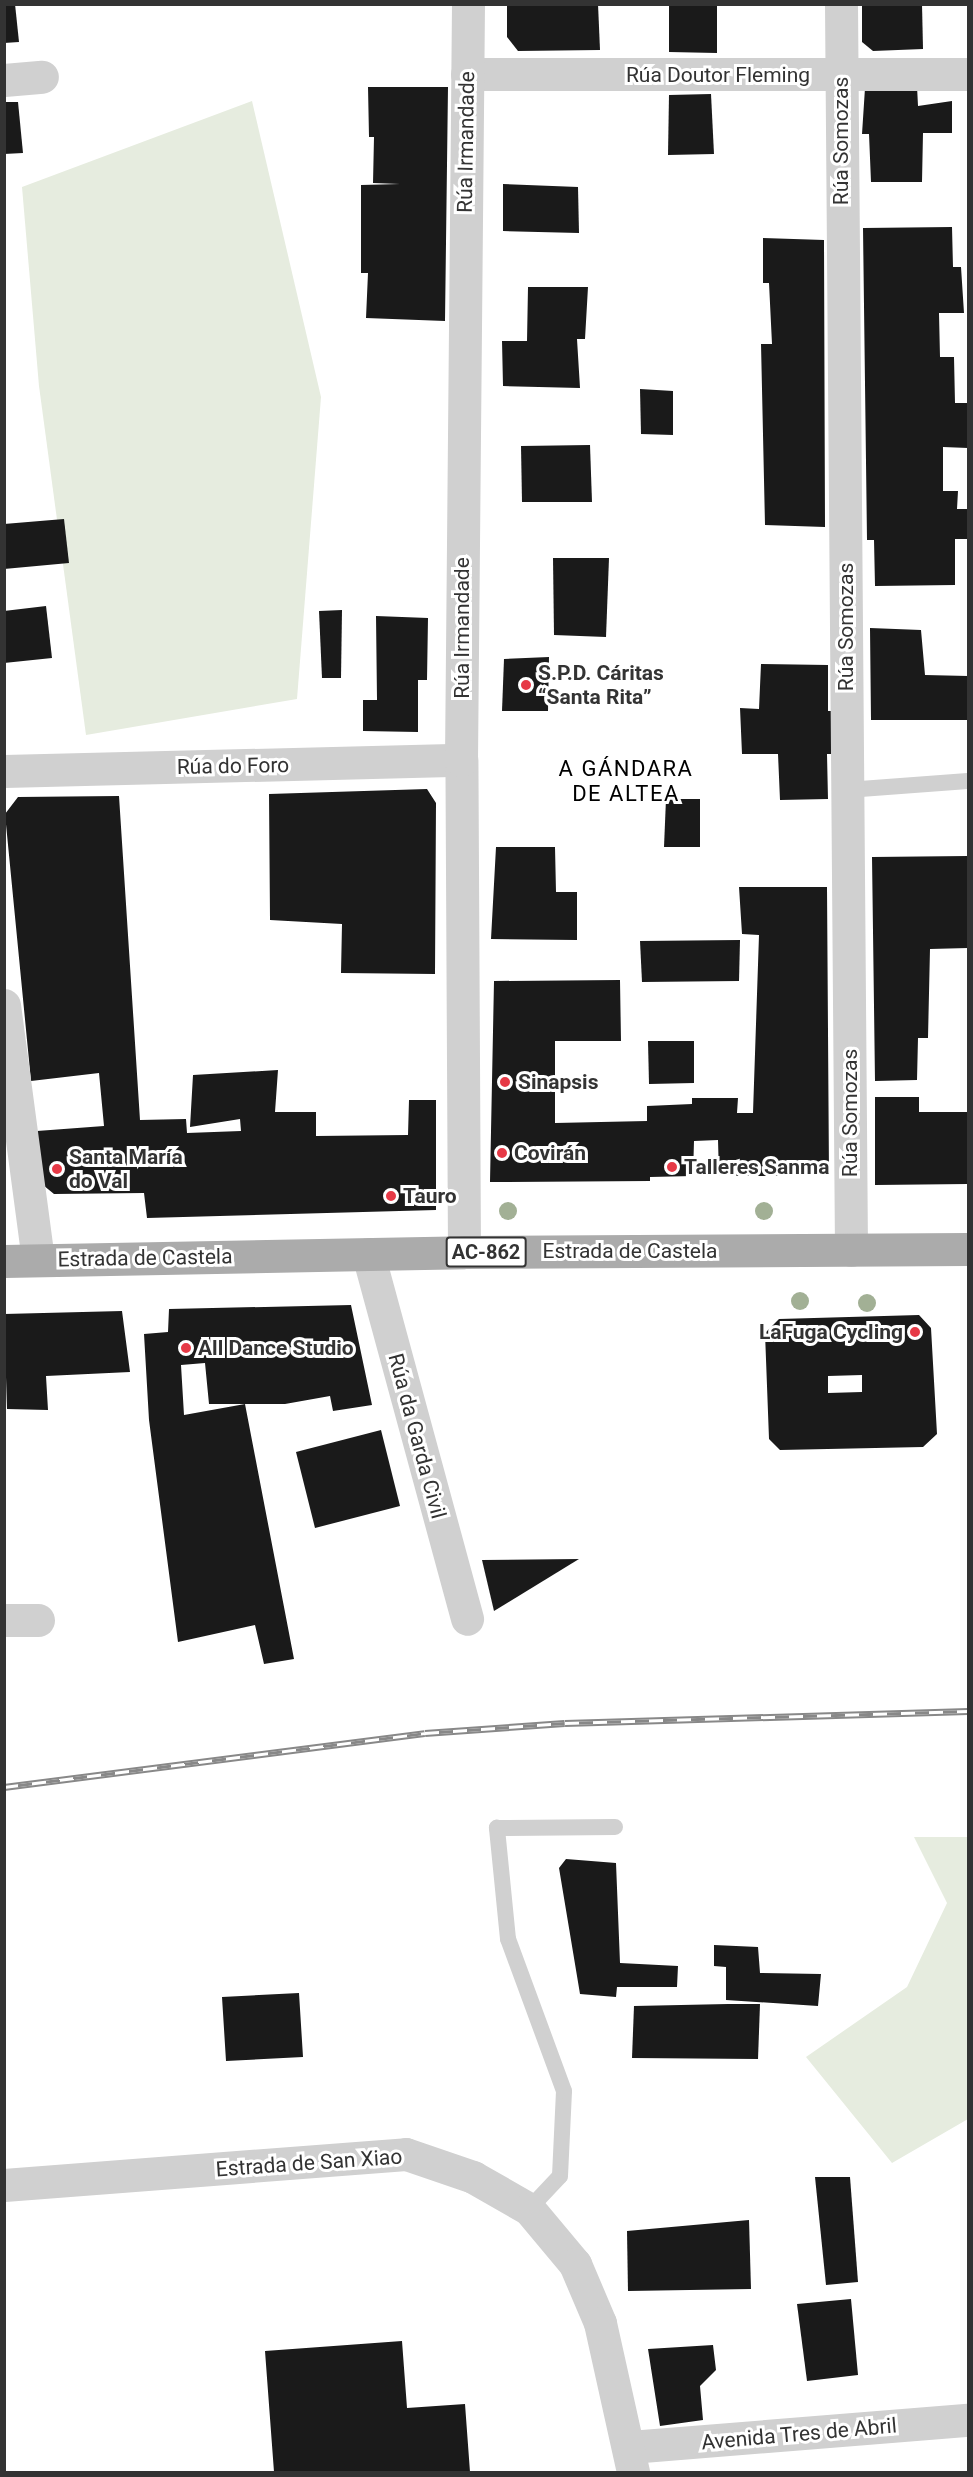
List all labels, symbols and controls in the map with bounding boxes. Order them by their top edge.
street label: Rúa Doutor Fleming [626,62,810,88]
street label: Rúa Irmandade [452,71,480,213]
street label: Rúa Somozas [828,77,854,205]
street label: Rúa Irmandade [449,557,475,699]
street label: Rúa Somozas [833,563,859,691]
place label: S.P.D. Cáritas “Santa Rita” [538,660,664,710]
marker: S.P.D. Cáritas “Santa Rita” [519,678,533,692]
street label: Rúa do Foro [177,752,289,780]
district label: A GÁNDARA DE ALTEA [559,755,693,806]
street label: Rúa Somozas [837,1049,863,1177]
place label: Sinapsis [518,1069,598,1095]
marker: Sinapsis [496,1073,514,1091]
place label: Covirán [514,1140,586,1166]
place label: Santa María do Val [69,1144,183,1194]
marker: Covirán [495,1146,509,1160]
place label: Talleres Sanma [684,1154,829,1180]
marker: Talleres Sanma [665,1160,679,1174]
marker: Santa María do Val [50,1162,64,1176]
place label: Tauro [403,1183,457,1209]
marker: Tauro [384,1189,398,1203]
road number: AC-862 [446,1235,526,1269]
street label: Estrada de Castela [543,1238,717,1264]
street label: Estrada de Castela [57,1244,233,1272]
place label: LaFuga Cycling [759,1319,903,1345]
marker: LaFuga Cycling [908,1325,922,1339]
place label: All Dance Studio [198,1335,354,1361]
marker: All Dance Studio [179,1341,193,1355]
street label: Rúa da Garda Civil [383,1351,451,1521]
street label: Estrada de San Xiao [215,2144,403,2182]
street label: Avenida Tres de Abril [700,2413,898,2455]

